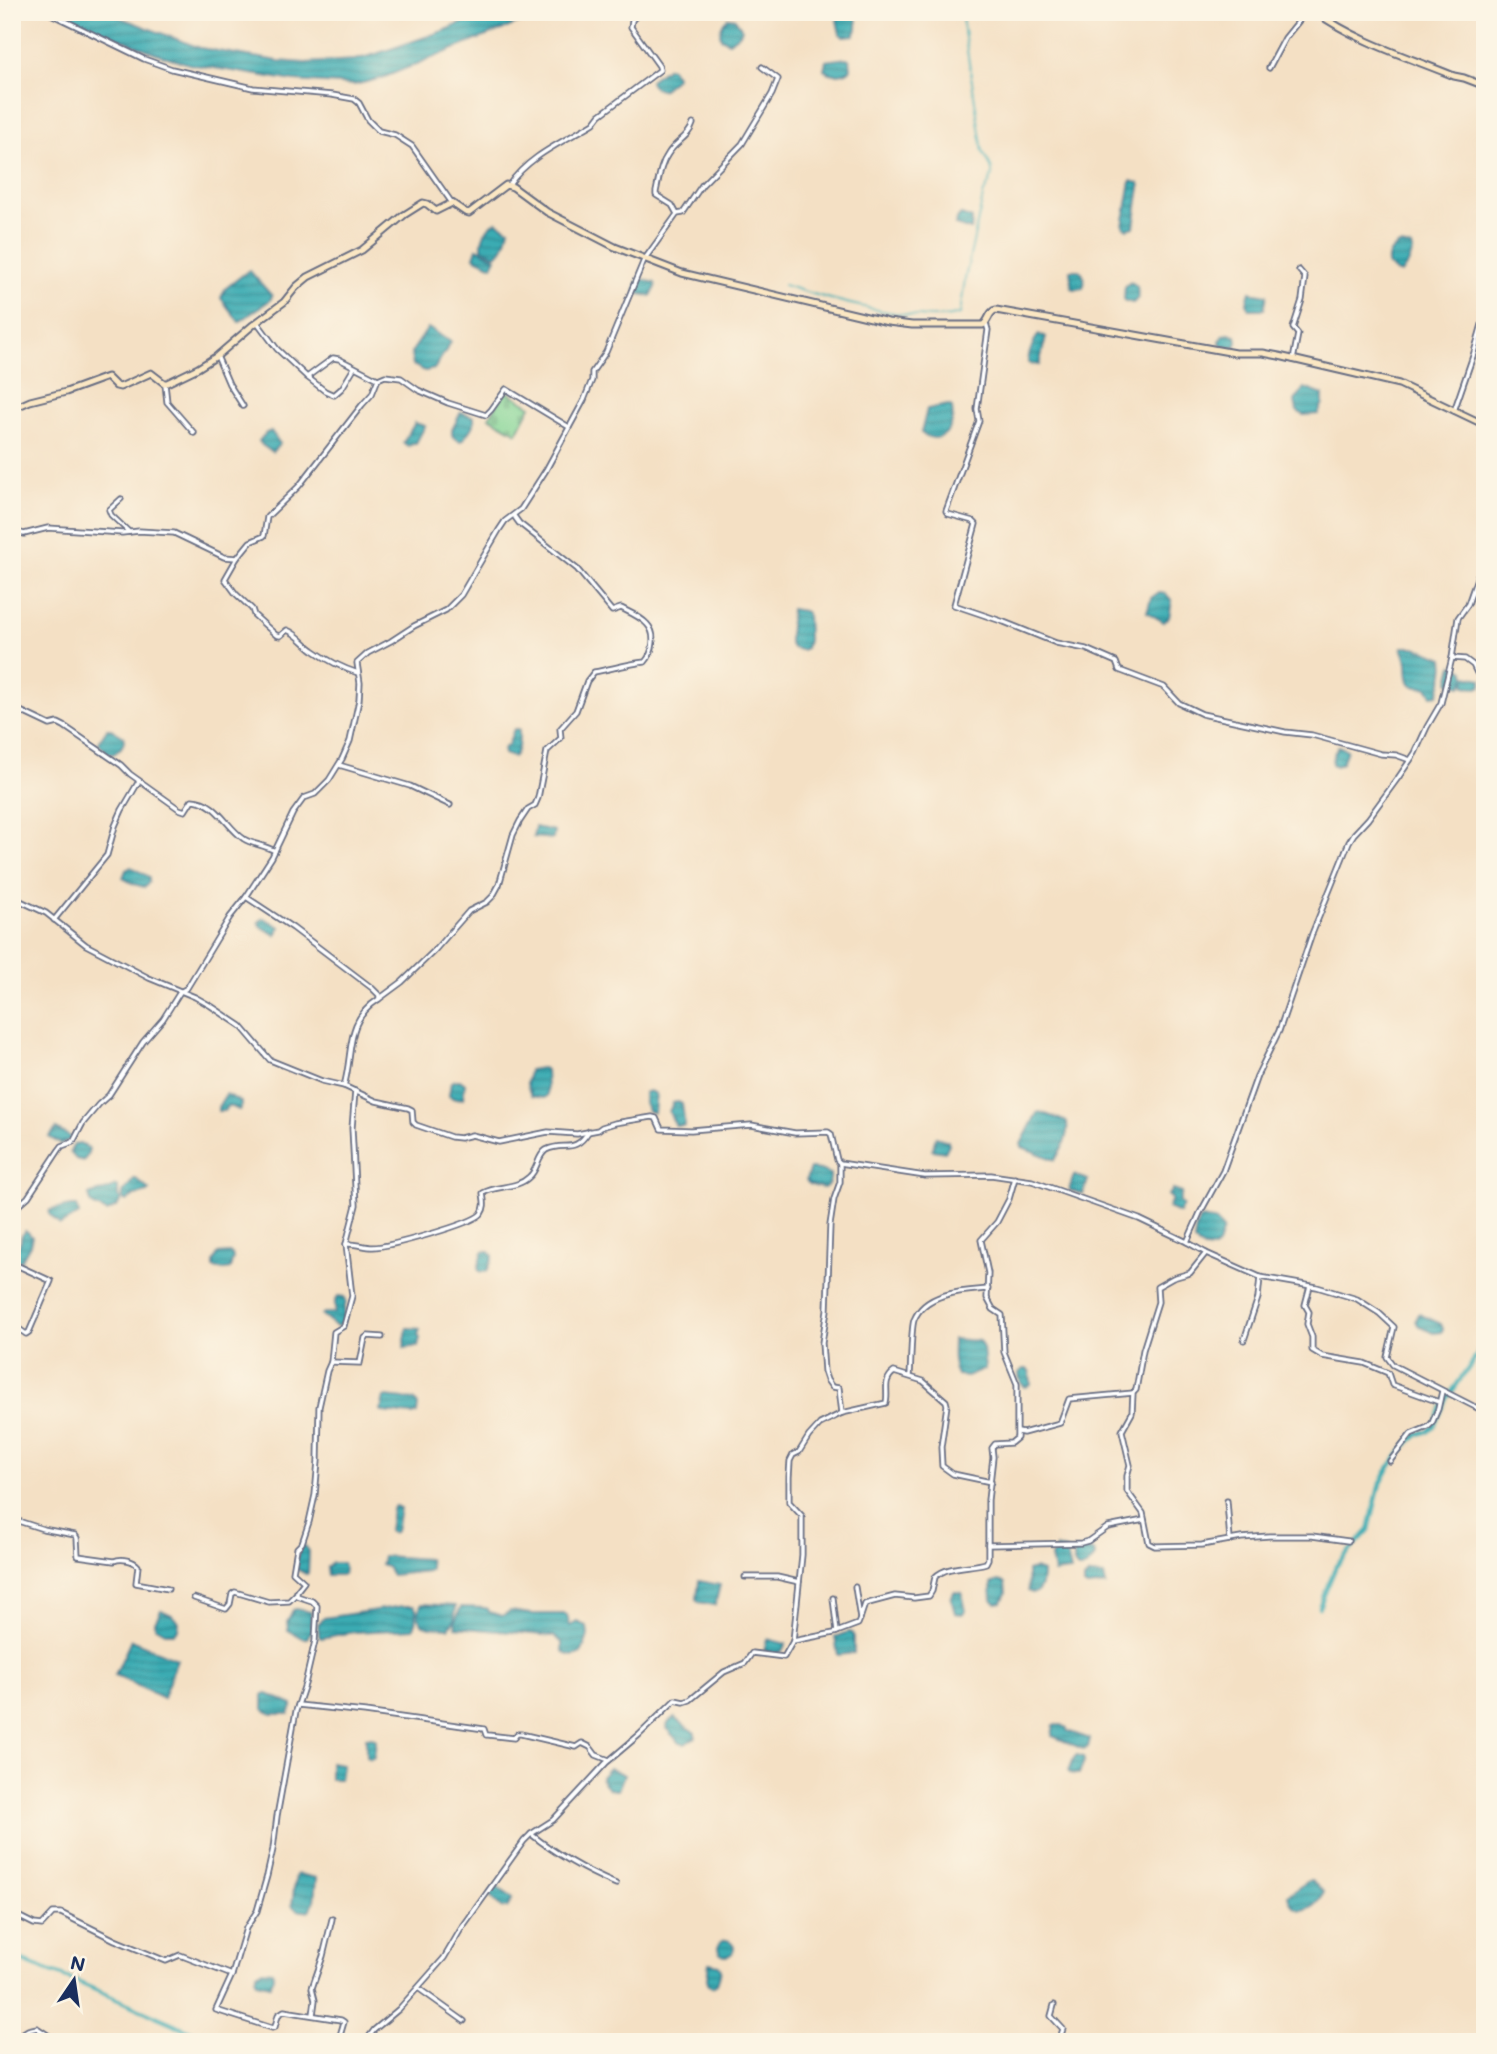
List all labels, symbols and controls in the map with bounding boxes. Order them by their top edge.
north arrow [38,1946,108,2016]
text: N [68,1949,88,1977]

